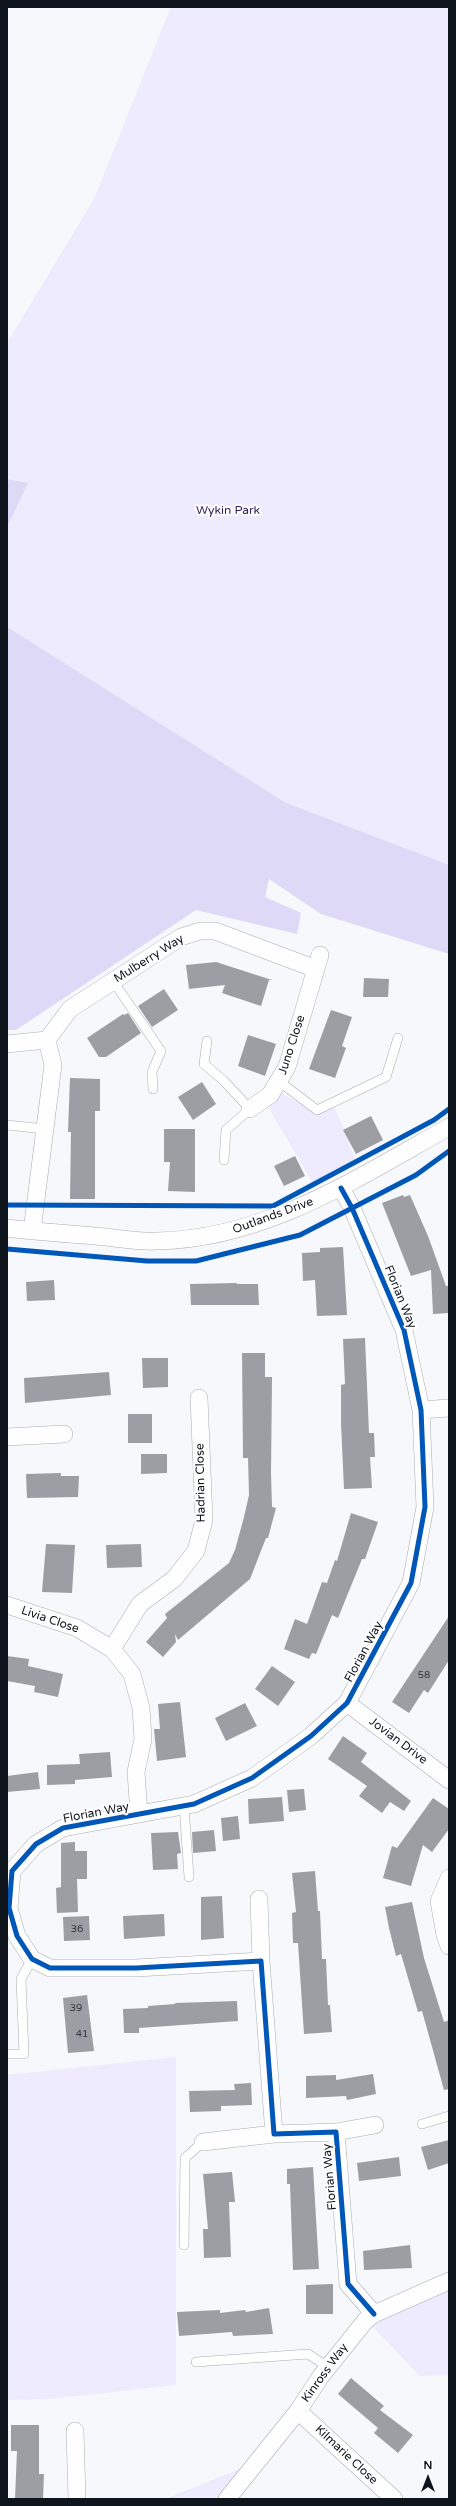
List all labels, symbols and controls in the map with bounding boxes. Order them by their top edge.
park label: Wykin Park [196,504,260,518]
street label: Mulberry Way [111,932,187,986]
street label: Juno Close [276,1013,308,1077]
street label: Outlands Drive [231,1195,315,1237]
street label: Florian Way [381,1263,419,1331]
street label: Hadrian Close [193,1443,209,1523]
street label: Livia Close [19,1603,81,1637]
street label: Florian Way [342,1619,386,1685]
house number: 58 [418,1669,430,1681]
street label: Jovian Drive [366,1715,430,1767]
street label: Florian Way [62,1800,130,1826]
house number: 36 [71,1923,83,1935]
house number: 39 [70,2002,82,2014]
house number: 41 [76,2028,88,2040]
street label: Florian Way [320,2143,340,2211]
street label: Kinross Way [299,2341,351,2405]
street label: Kilmarie Close [312,2422,380,2488]
north arrow [408,2458,448,2498]
text: N [424,2459,432,2472]

